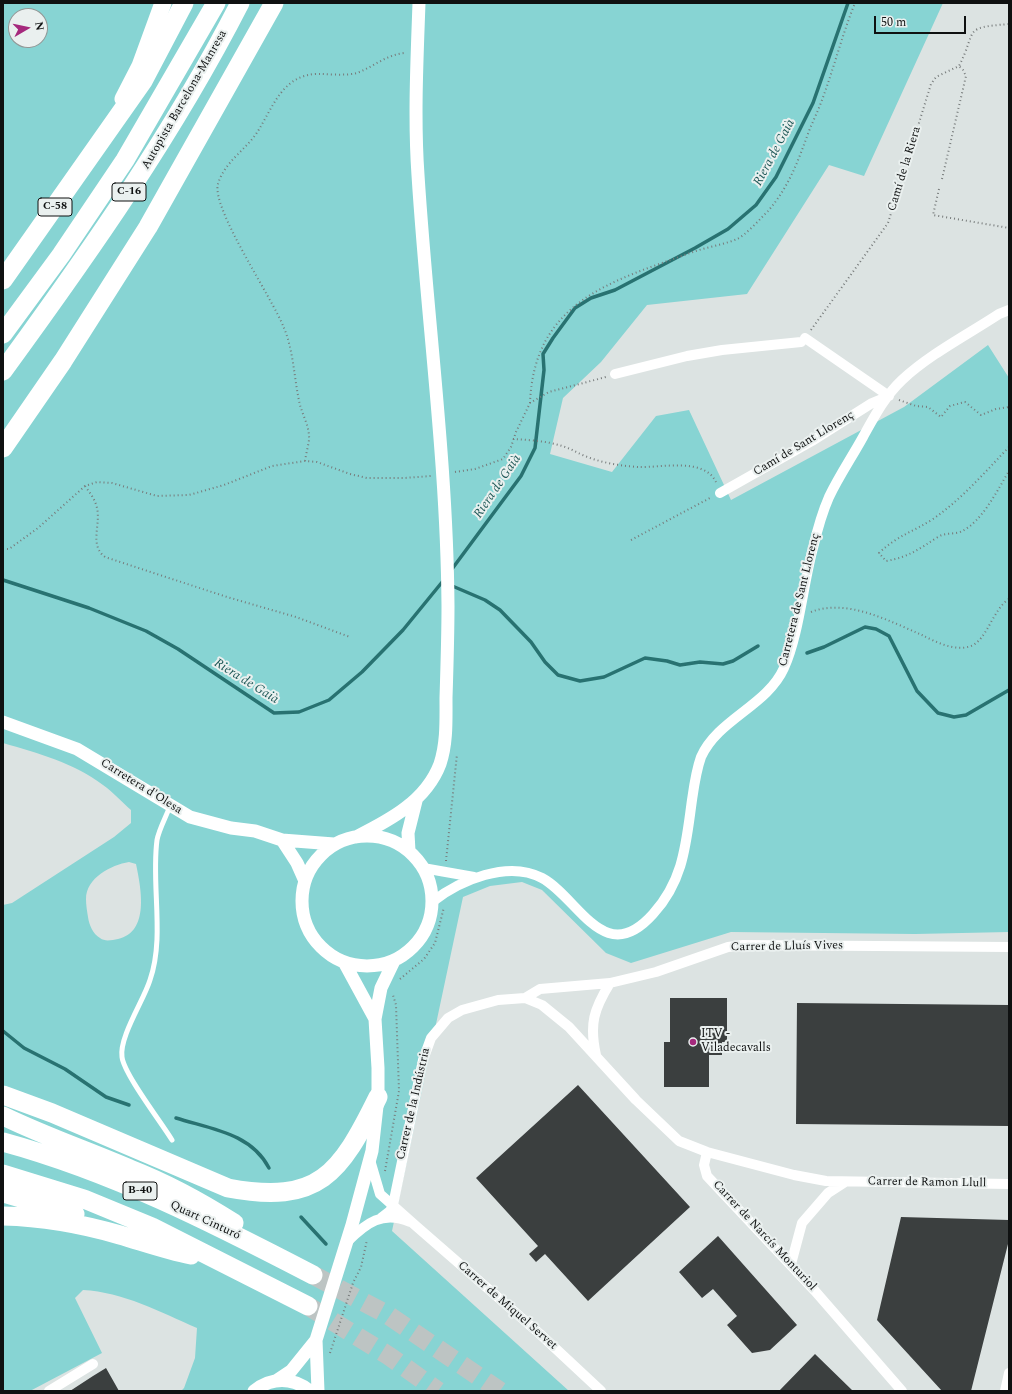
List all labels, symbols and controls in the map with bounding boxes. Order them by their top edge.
north arrow [8,8,48,48]
scale bar [876,8,968,34]
text: 50 m [881,13,906,32]
text: N [30,20,48,32]
street label: Autopista Barcelona-Manresa [139,28,231,172]
water label: Riera de Gaià [751,117,799,189]
street label: Camí de la Riera [885,125,925,213]
road number: C-16 [112,183,146,201]
road number: C-58 [38,198,72,216]
street label: Camí de Sant Llorenç [751,408,857,480]
water label: Riera de Gaià [471,452,525,522]
street label: Carretera de Sant Llorenç [776,532,824,668]
water label: Riera de Gaià [211,656,281,708]
street label: Carretera d'Olesa [98,756,184,818]
street label: Carrer de Lluís Vives [731,939,843,955]
place label: ITV - Viladecavalls [701,1028,771,1056]
marker: ITV - Viladecavalls [688,1037,698,1047]
street label: Carrer de la Indústria [394,1047,434,1161]
street label: Carrer de Ramon Llull [867,1175,987,1191]
street label: Carrer de Narcís Monturiol [709,1178,819,1294]
road number: B-40 [123,1182,157,1200]
street label: Quart Cinturó [168,1198,242,1244]
street label: Carrer de Miquel Servet [454,1259,560,1353]

